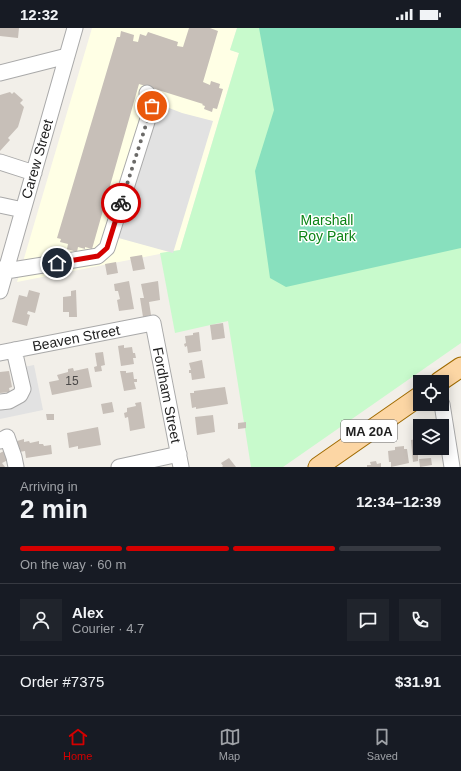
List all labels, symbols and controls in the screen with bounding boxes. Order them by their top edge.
text: 12:32 [20,6,58,23]
pin [135,89,169,123]
icon: bag [141,95,163,117]
street label: Carew Street [18,117,56,200]
courier [101,183,141,223]
icon: bike [110,192,132,214]
park label: Marshall Roy Park [298,212,357,244]
pin [40,246,74,280]
icon: home [46,252,68,274]
street label: Beaven Street [31,322,121,354]
street label: Fordham Street [150,346,184,444]
house number: 15 [65,374,79,388]
map controls [413,375,449,455]
button: locate [413,375,449,411]
button: layers [413,419,449,455]
road number: MA 20A [341,420,397,442]
text: Arriving in [20,479,78,494]
text: 12:34–12:39 [356,493,441,510]
text: 2 min [20,494,88,524]
text: On the way · 60 m [20,557,126,572]
button: person [20,599,62,641]
button: chat [347,599,389,641]
button: phone [399,599,441,641]
text: Alex [72,604,104,621]
text: Courier · 4.7 [72,621,144,636]
text: Order #7375 [20,673,104,690]
text: $31.91 [395,673,441,690]
tab: Home [63,726,92,762]
tab: Map [219,726,241,762]
tab: Saved [367,726,398,762]

